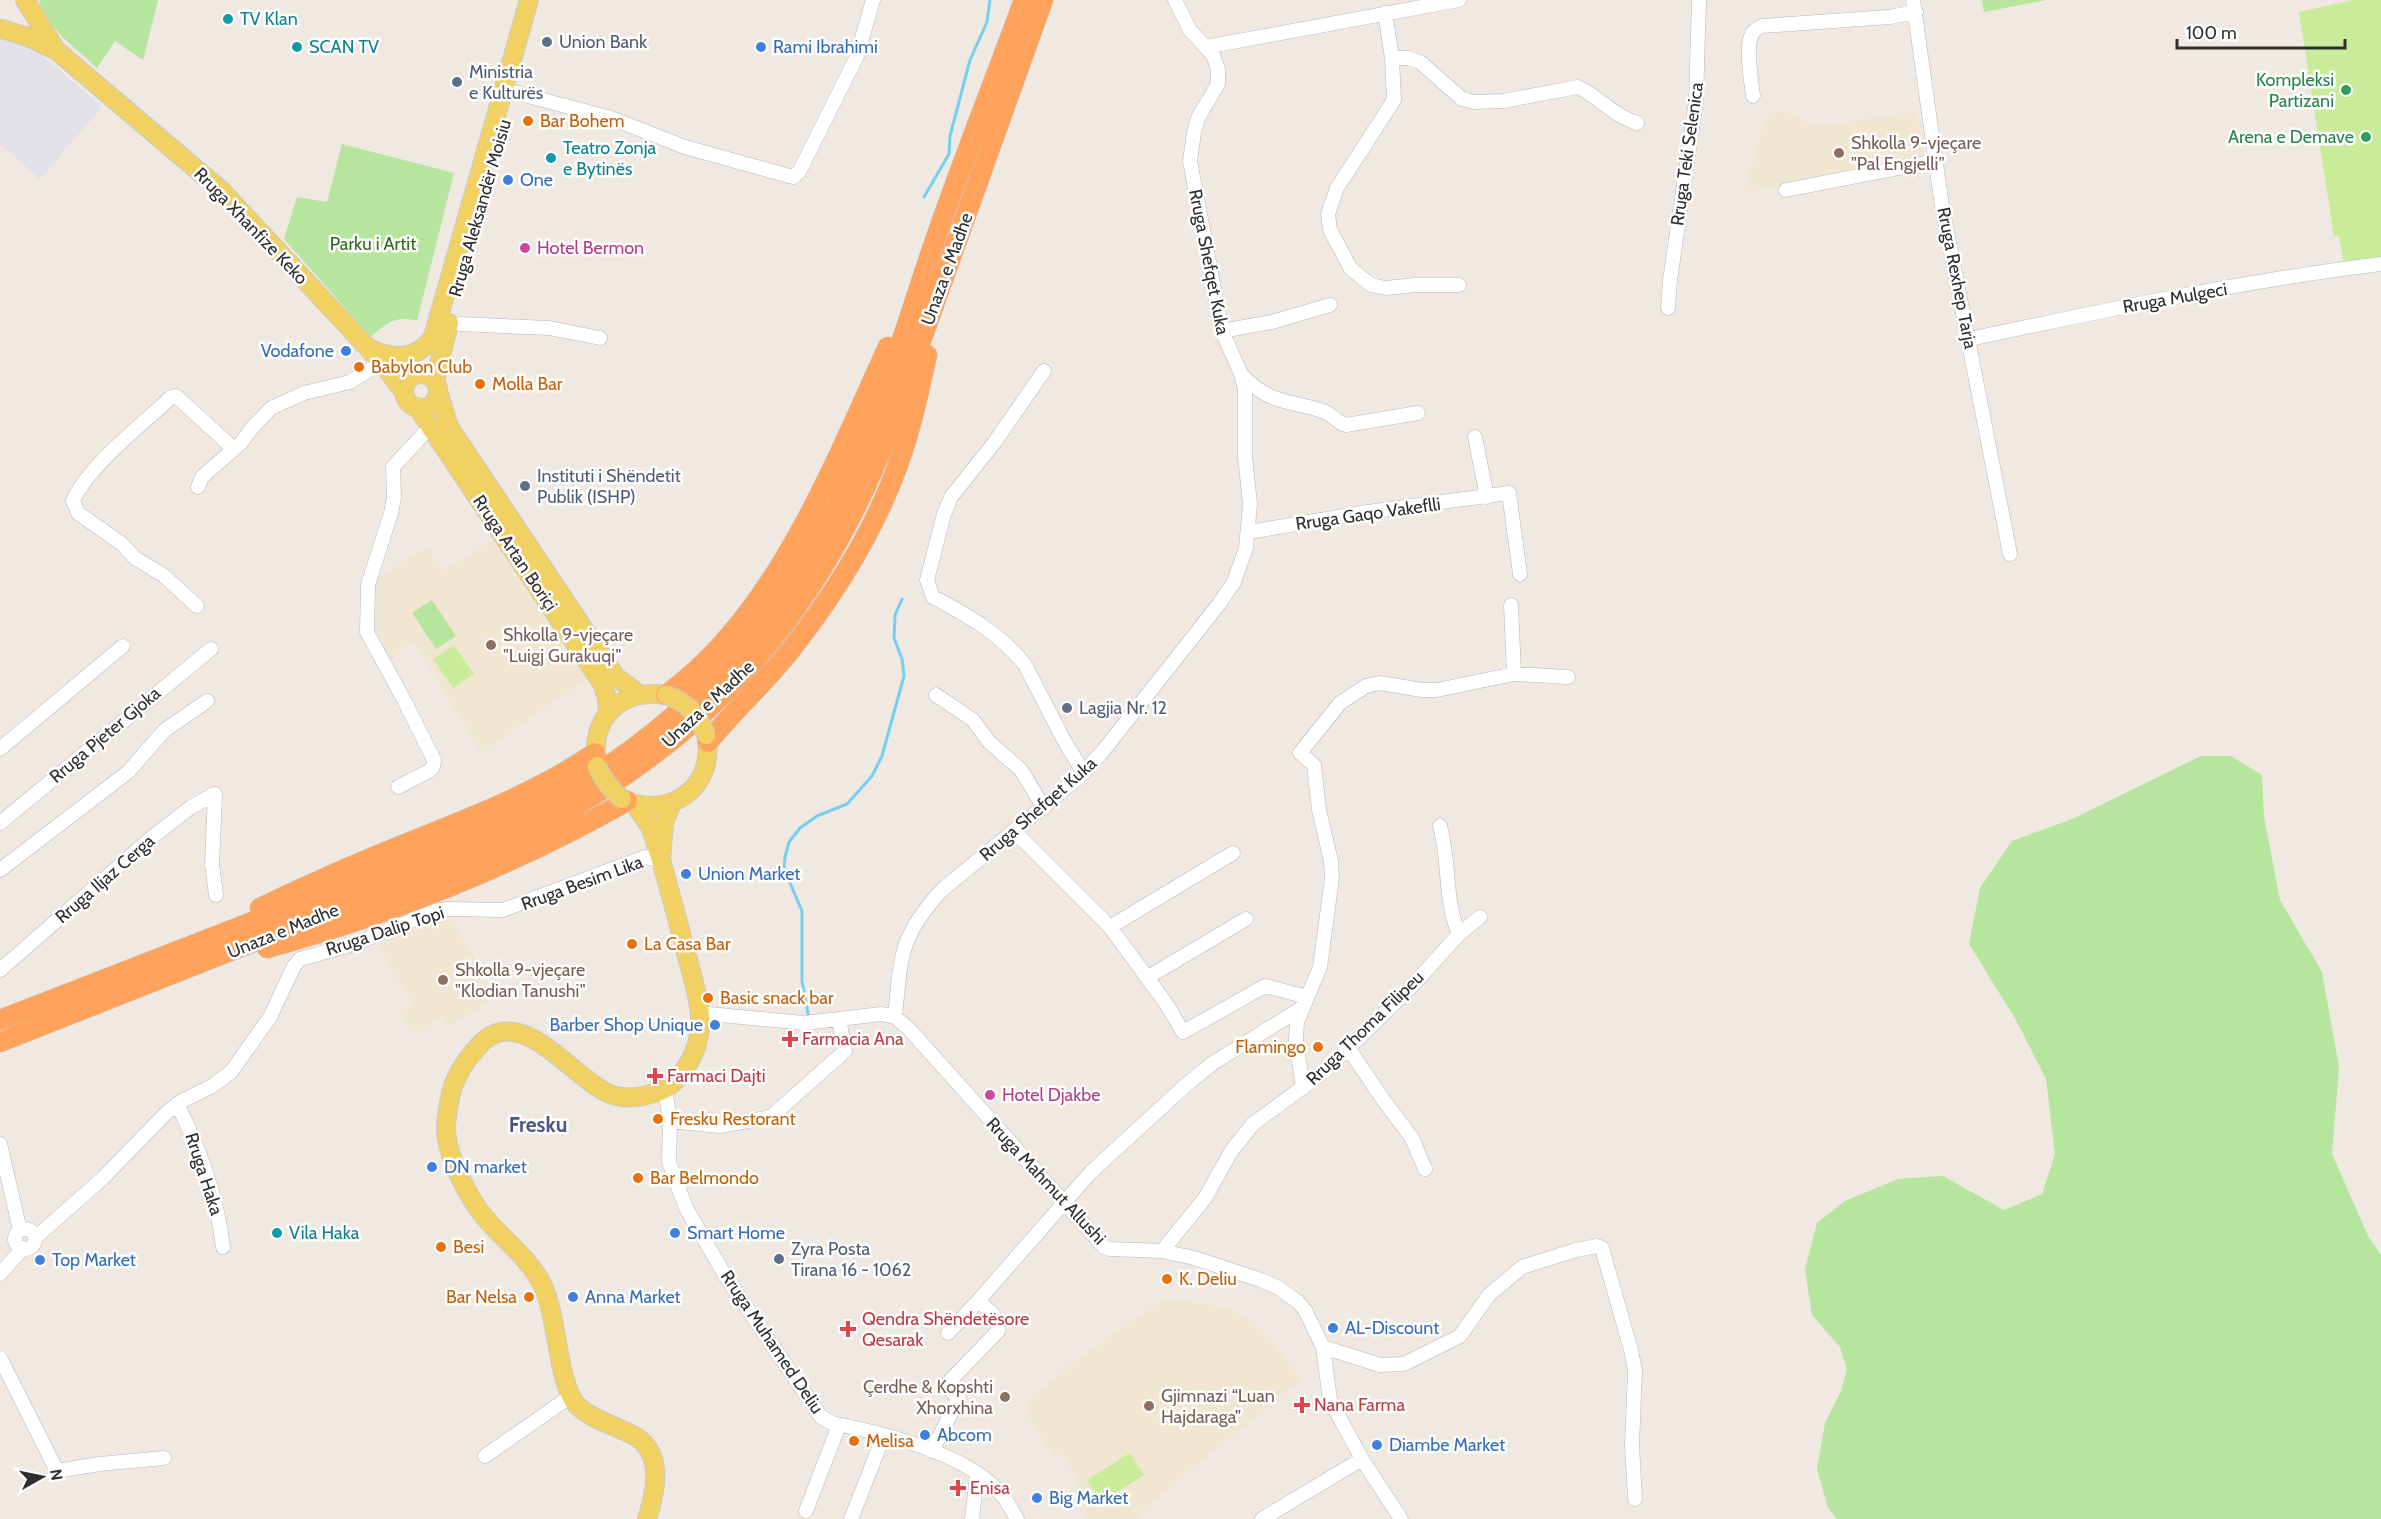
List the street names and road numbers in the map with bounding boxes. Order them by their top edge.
street label: Rruga Teki Selenica [1666,81,1708,227]
street label: Rruga Aleksandër Moisiu [444,117,516,299]
street label: Rruga Xhanfize Keko [190,163,313,289]
street label: Rruga Shefqet Kuka [1184,187,1234,337]
street label: Rruga Rexhep Tarja [1932,205,1982,351]
street label: Unaza e Madhe [916,210,978,328]
street label: Rruga Mulgeci [2121,278,2229,318]
street label: Rruga Artan Boriçi [468,491,562,615]
street label: Rruga Gaqo Vakeflli [1294,493,1442,535]
street label: Unaza e Madhe [657,656,759,752]
street label: Rruga Pjeter Gjoka [45,682,165,788]
street label: Rruga Shefqet Kuka [975,752,1101,866]
street label: Rruga Iljaz Cerga [51,830,159,928]
street label: Rruga Besim Lika [518,851,646,915]
street label: Unaza e Madhe [224,899,342,963]
street label: Rruga Dalip Topi [323,902,447,960]
street label: Rruga Thoma Filipeu [1302,966,1428,1090]
street label: Rruga Mahmut Allushi [981,1113,1111,1249]
street label: Rruga Haka [180,1130,228,1218]
street label: Rruga Muhamed Deliu [716,1266,828,1418]

